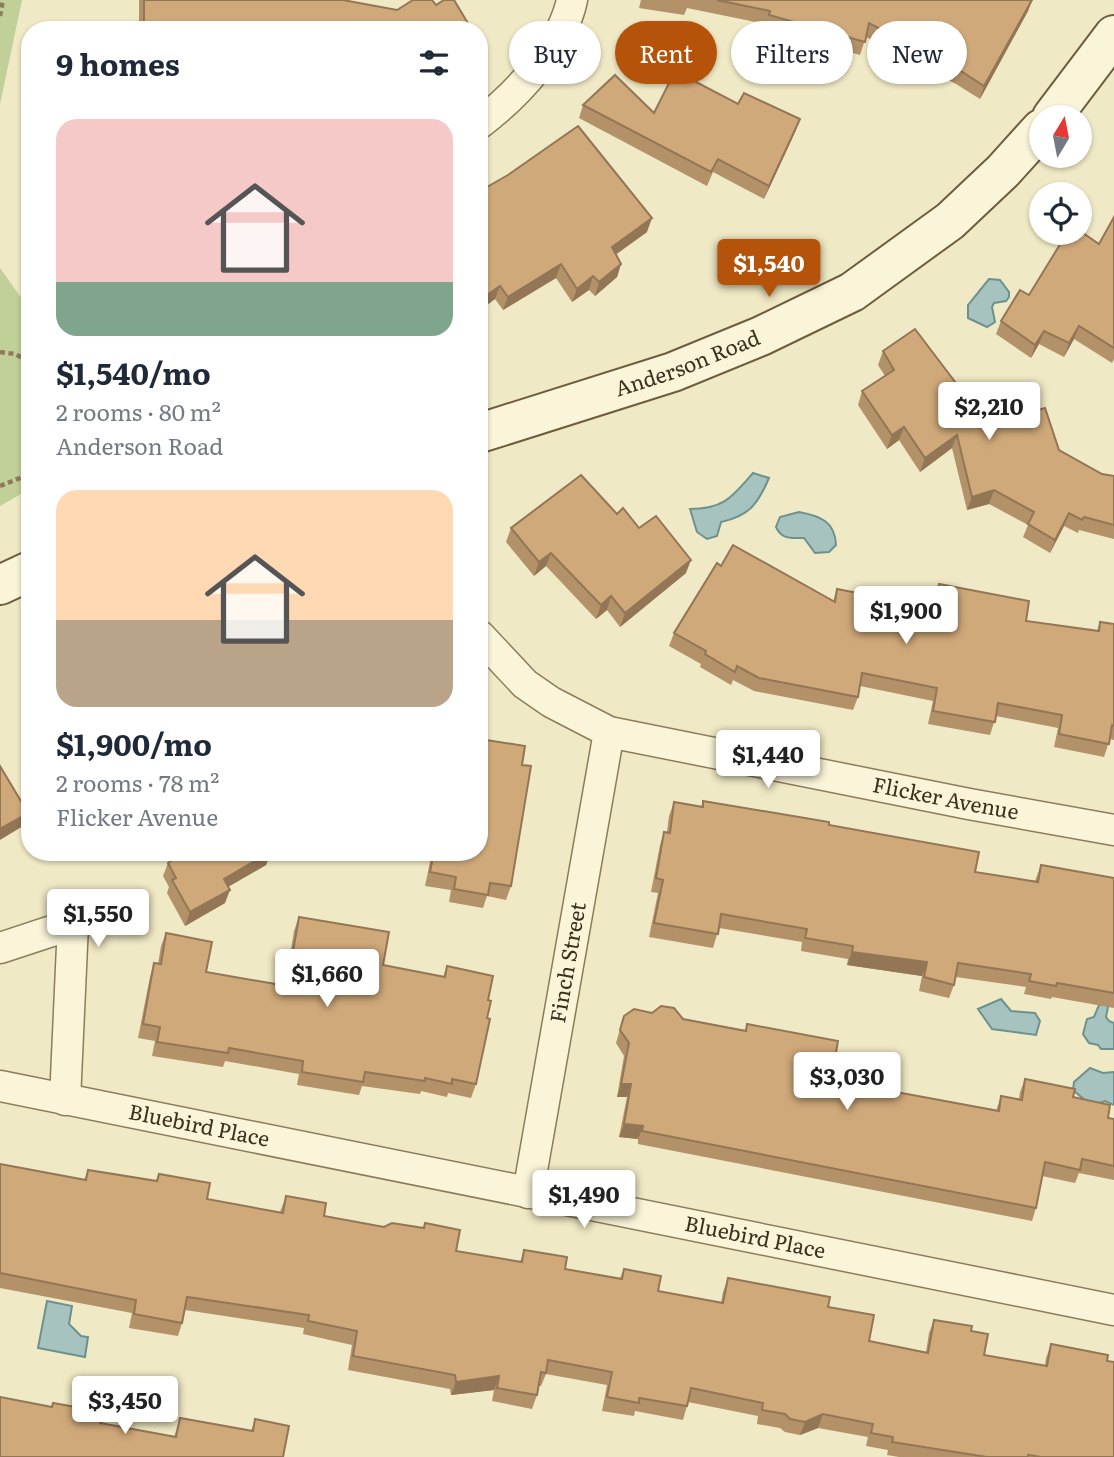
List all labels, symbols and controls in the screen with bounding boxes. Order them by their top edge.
chip: Buy [509,21,601,84]
chip: Rent [615,21,717,84]
chip: Filters [731,21,853,84]
chip: New [867,21,967,84]
text: 9 homes [56,41,180,85]
icon: filters [415,44,453,82]
north arrow [1029,105,1092,168]
map controls [1029,105,1092,245]
icon: home [192,165,318,291]
button: locate [1029,182,1092,245]
pin: $1,540 [712,240,826,299]
text: $1,540 [733,245,805,279]
street label: Anderson Road [611,320,764,402]
text: $1,540/mo [56,350,211,394]
pin: $2,210 [932,382,1046,442]
text: $2,210 [954,388,1024,422]
text: 2 rooms · 80 m² [56,394,221,428]
text: Anderson Road [56,428,223,462]
icon: home [192,536,318,662]
pin: $1,900 [849,586,963,646]
text: $1,900 [870,592,942,626]
text: $1,900/mo [56,721,212,765]
pin: $1,440 [711,730,825,790]
text: $1,440 [732,736,804,770]
text: 2 rooms · 78 m² [56,765,219,799]
street label: Flicker Avenue [870,767,1022,826]
text: Flicker Avenue [56,799,218,833]
pin: $1,550 [41,890,155,949]
text: $1,550 [63,895,133,929]
street label: Finch Street [540,899,592,1025]
pin: $1,660 [270,950,384,1009]
text: $1,660 [291,955,363,989]
pin: $3,030 [790,1052,904,1112]
text: $3,030 [810,1058,884,1092]
street label: Bluebird Place [126,1094,273,1153]
pin: $1,490 [527,1170,641,1230]
text: $1,490 [548,1176,620,1210]
street label: Bluebird Place [682,1206,829,1265]
pin: $3,450 [68,1376,182,1436]
text: $3,450 [88,1382,162,1416]

